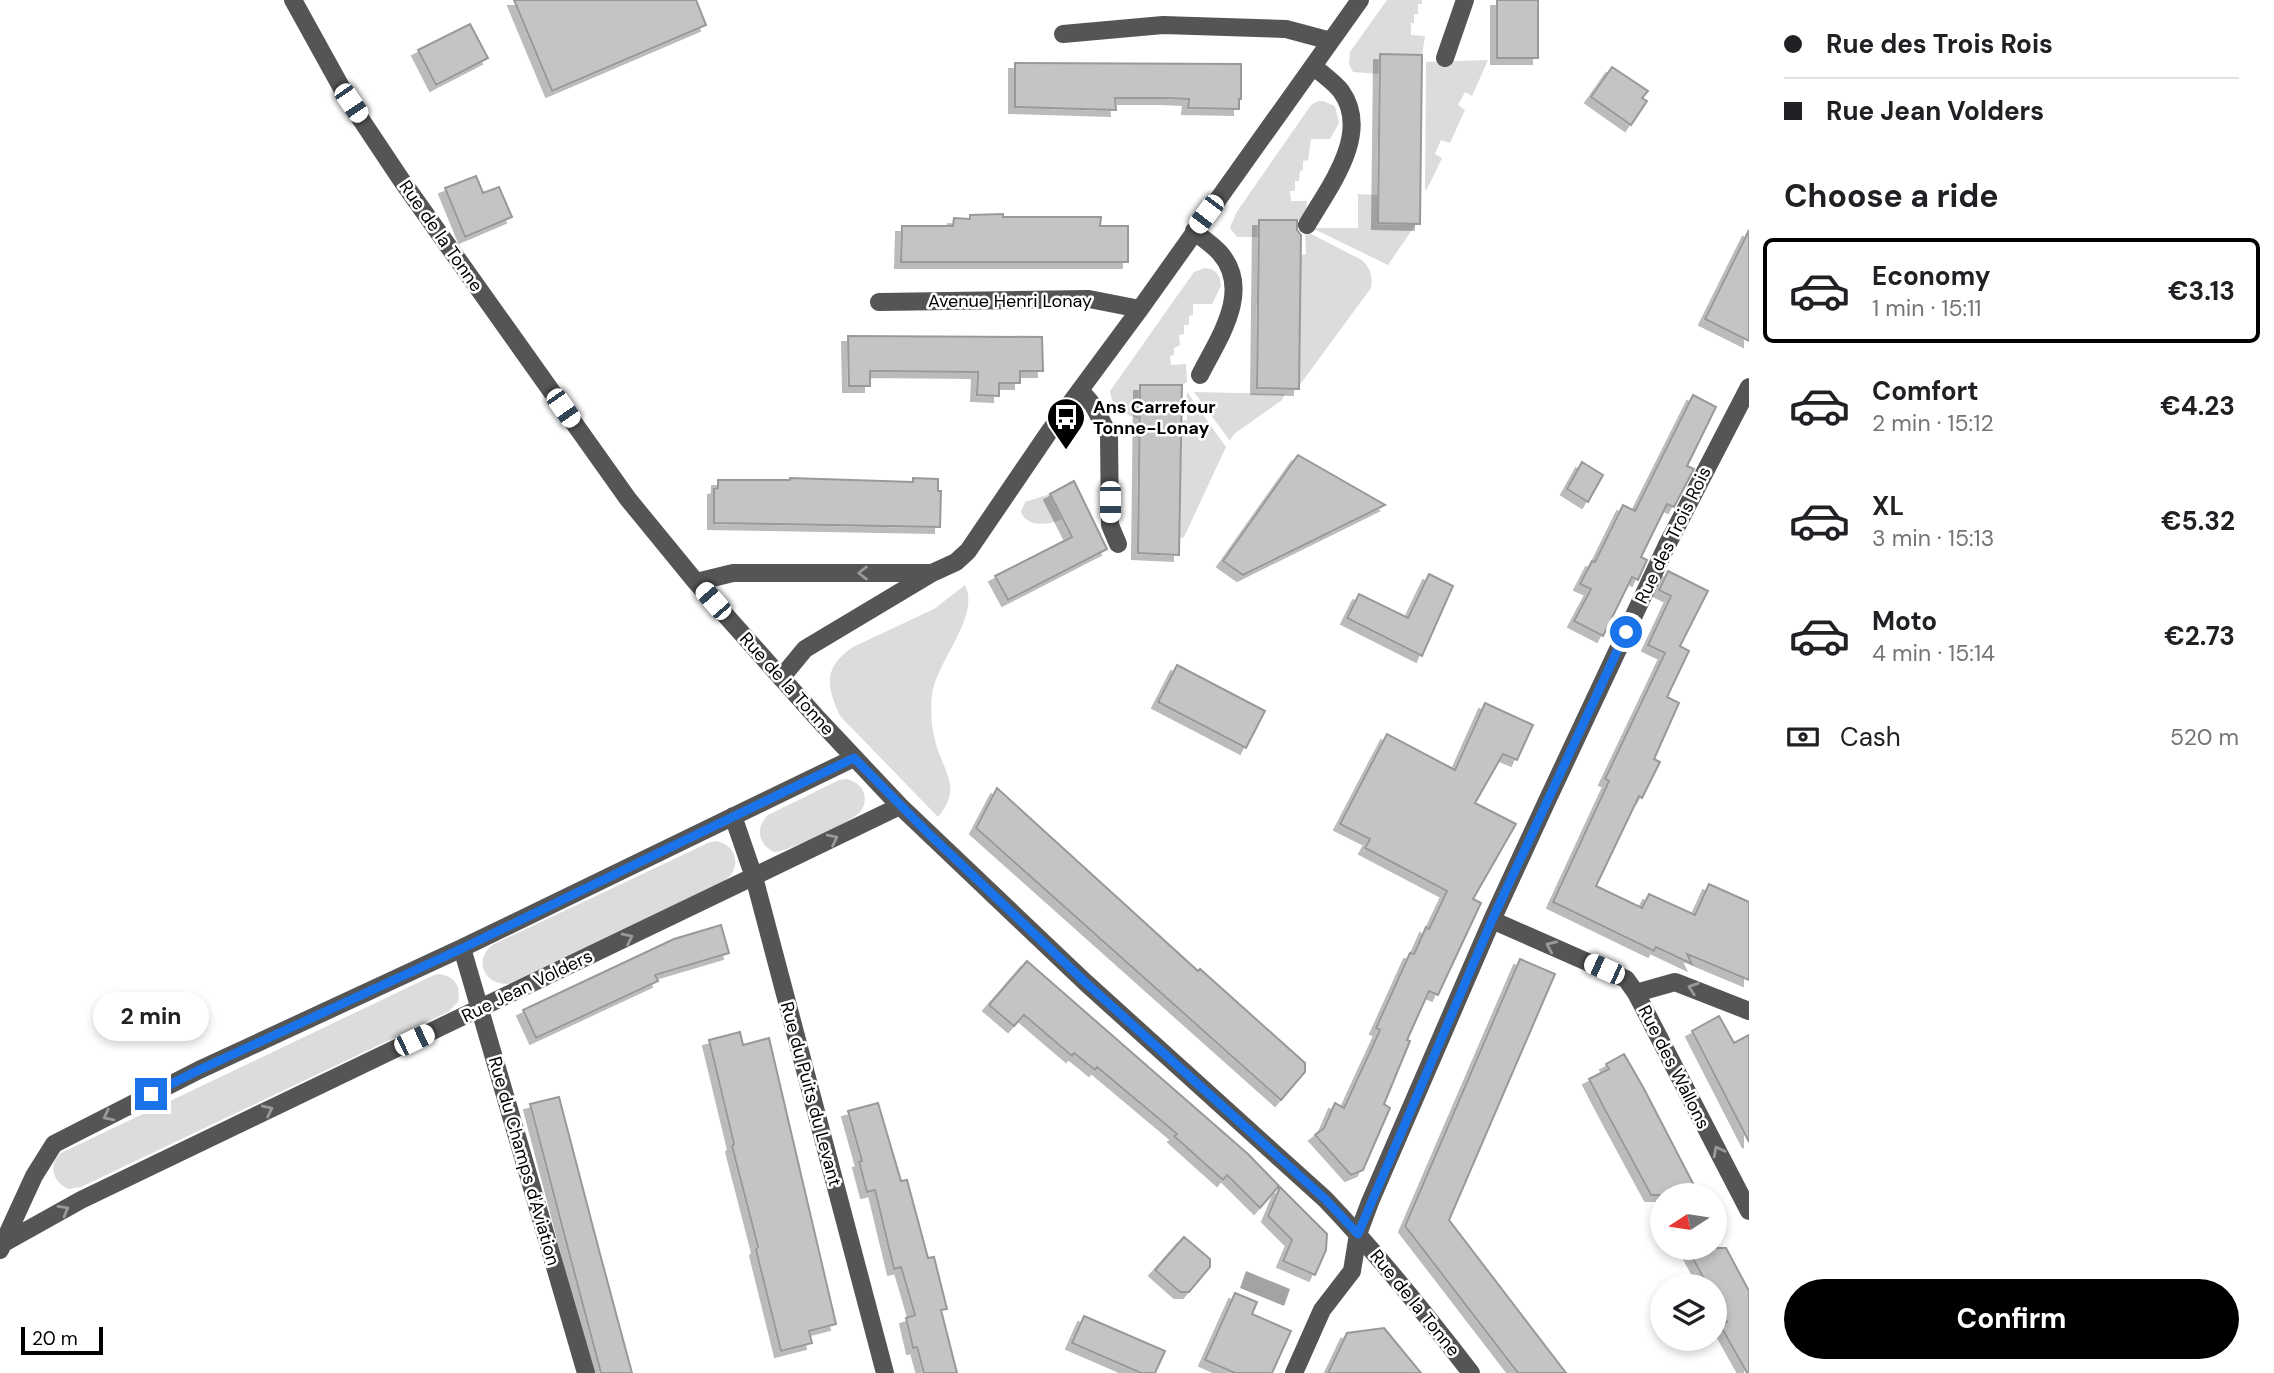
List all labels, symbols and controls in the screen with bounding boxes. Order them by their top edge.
text: Rue des Trois Rois [1826,27,2053,61]
car [331,80,372,126]
text: Rue Jean Volders [1826,94,2044,128]
street label: Rue de la Tonne [394,175,488,297]
text: Choose a ride [1784,175,1999,217]
car [1185,191,1228,237]
icon: car [1788,259,1851,322]
text: Economy [1872,259,1990,293]
text: €3.13 [2168,274,2235,308]
street label: Avenue Henri Lonay [928,289,1092,313]
text: 1 min · 15:11 [1872,293,1982,323]
icon: car [1788,374,1851,437]
text: Comfort [1872,374,1978,408]
car [543,385,584,431]
text: €4.23 [2160,389,2235,423]
place label: Ans Carrefour Tonne-Lonay [1093,395,1216,440]
bus stop icon: Ans Carrefour Tonne-Lonay [1045,396,1087,451]
text: 2 min · 15:12 [1872,408,1994,438]
street label: Rue des Trois Rois [1629,462,1717,608]
car [1100,481,1121,523]
icon: car [1788,489,1851,552]
text: XL [1872,489,1904,523]
text: €5.32 [2161,504,2235,538]
text: 3 min · 15:13 [1872,523,1994,553]
one-way arrow [858,565,868,581]
car [692,578,735,624]
icon: car [1788,604,1851,667]
text: Moto [1872,604,1937,638]
route start [1610,616,1642,648]
text: €2.73 [2164,619,2235,653]
street label: Rue de la Tonne [734,627,840,741]
text: 4 min · 15:14 [1872,638,1995,668]
icon: cash [1784,718,1822,756]
text: Cash [1840,720,1901,754]
text: 520 m [2170,722,2239,752]
one-way arrow [826,833,838,847]
one-way arrow [621,932,633,946]
one-way arrow [1546,940,1559,954]
street label: Rue Jean Volders [458,944,596,1028]
car [1581,951,1628,987]
one-way arrow [1688,982,1700,996]
callout: 2 min [93,992,209,1042]
street label: Rue du Puits du Levant [775,999,847,1189]
text: 2 min [121,1001,181,1031]
street label: Rue des Wallons [1632,1001,1716,1133]
car [391,1021,438,1059]
street label: Rue du Champs d'Aviation [483,1054,565,1268]
route end [135,1078,167,1110]
one-way arrow [261,1104,273,1118]
one-way arrow [103,1108,115,1122]
one-way arrow [1712,1146,1726,1158]
north arrow [1650,1183,1727,1260]
map controls [1650,1183,1727,1351]
one-way arrow [56,1205,69,1218]
street label: Rue de la Tonne [1364,1245,1466,1361]
button: layers [1650,1274,1727,1351]
button: Confirm [1784,1279,2239,1359]
scale bar [21,1324,103,1356]
text: 20 m [32,1326,78,1351]

